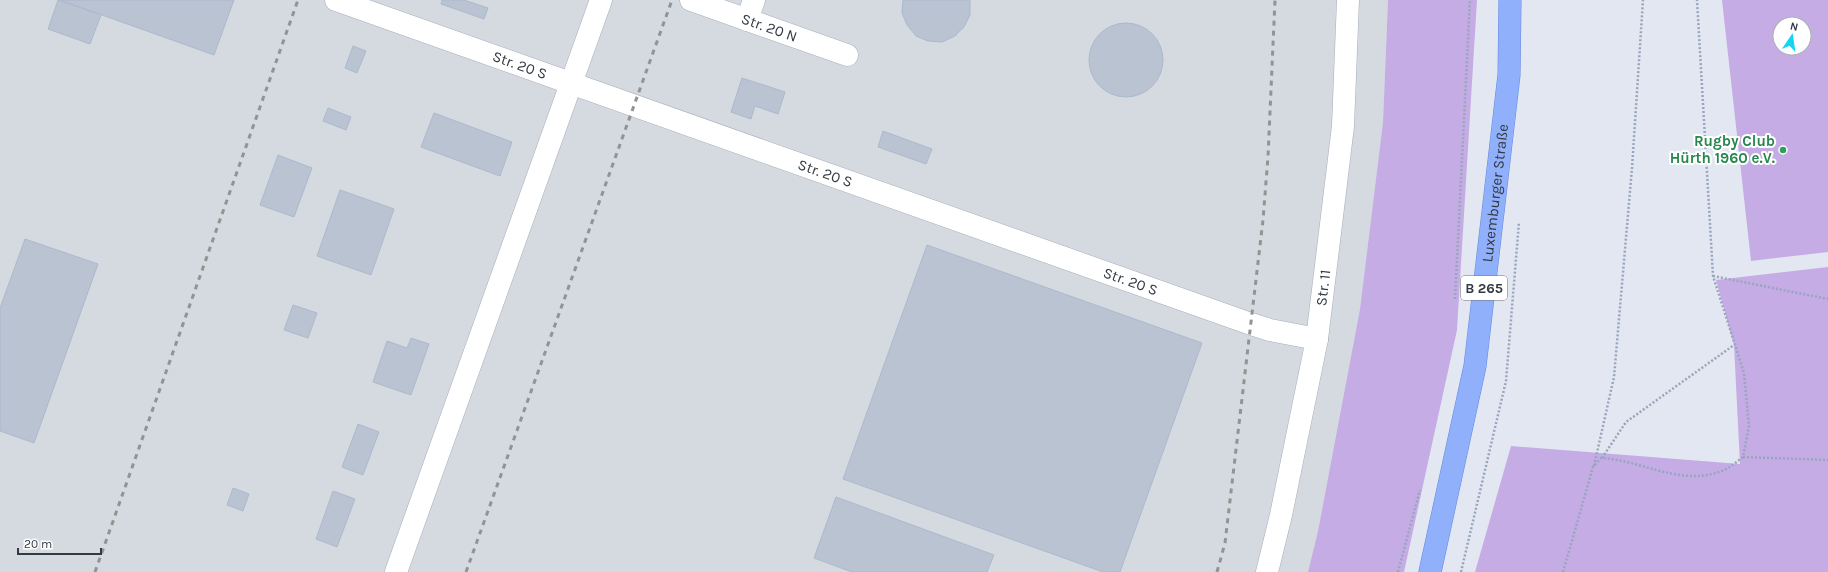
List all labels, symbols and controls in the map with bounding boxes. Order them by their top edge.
street label: Str. 20 N [739,9,800,46]
north arrow [1772,16,1812,56]
text: N [1789,20,1799,34]
street label: Str. 20 S [490,47,550,83]
street label: Luxemburger Straße [1478,123,1512,263]
place label: Rugby Club Hürth 1960 e.V. [1670,132,1775,167]
marker: Rugby Club Hürth 1960 e.V. [1778,145,1788,155]
street label: Str. 20 S [796,155,855,191]
street label: Str. 20 S [1101,263,1160,299]
street label: Str. 11 [1312,269,1334,307]
road number: B 265 [1461,276,1507,300]
scale bar [18,530,101,556]
text: 20 m [24,537,52,551]

